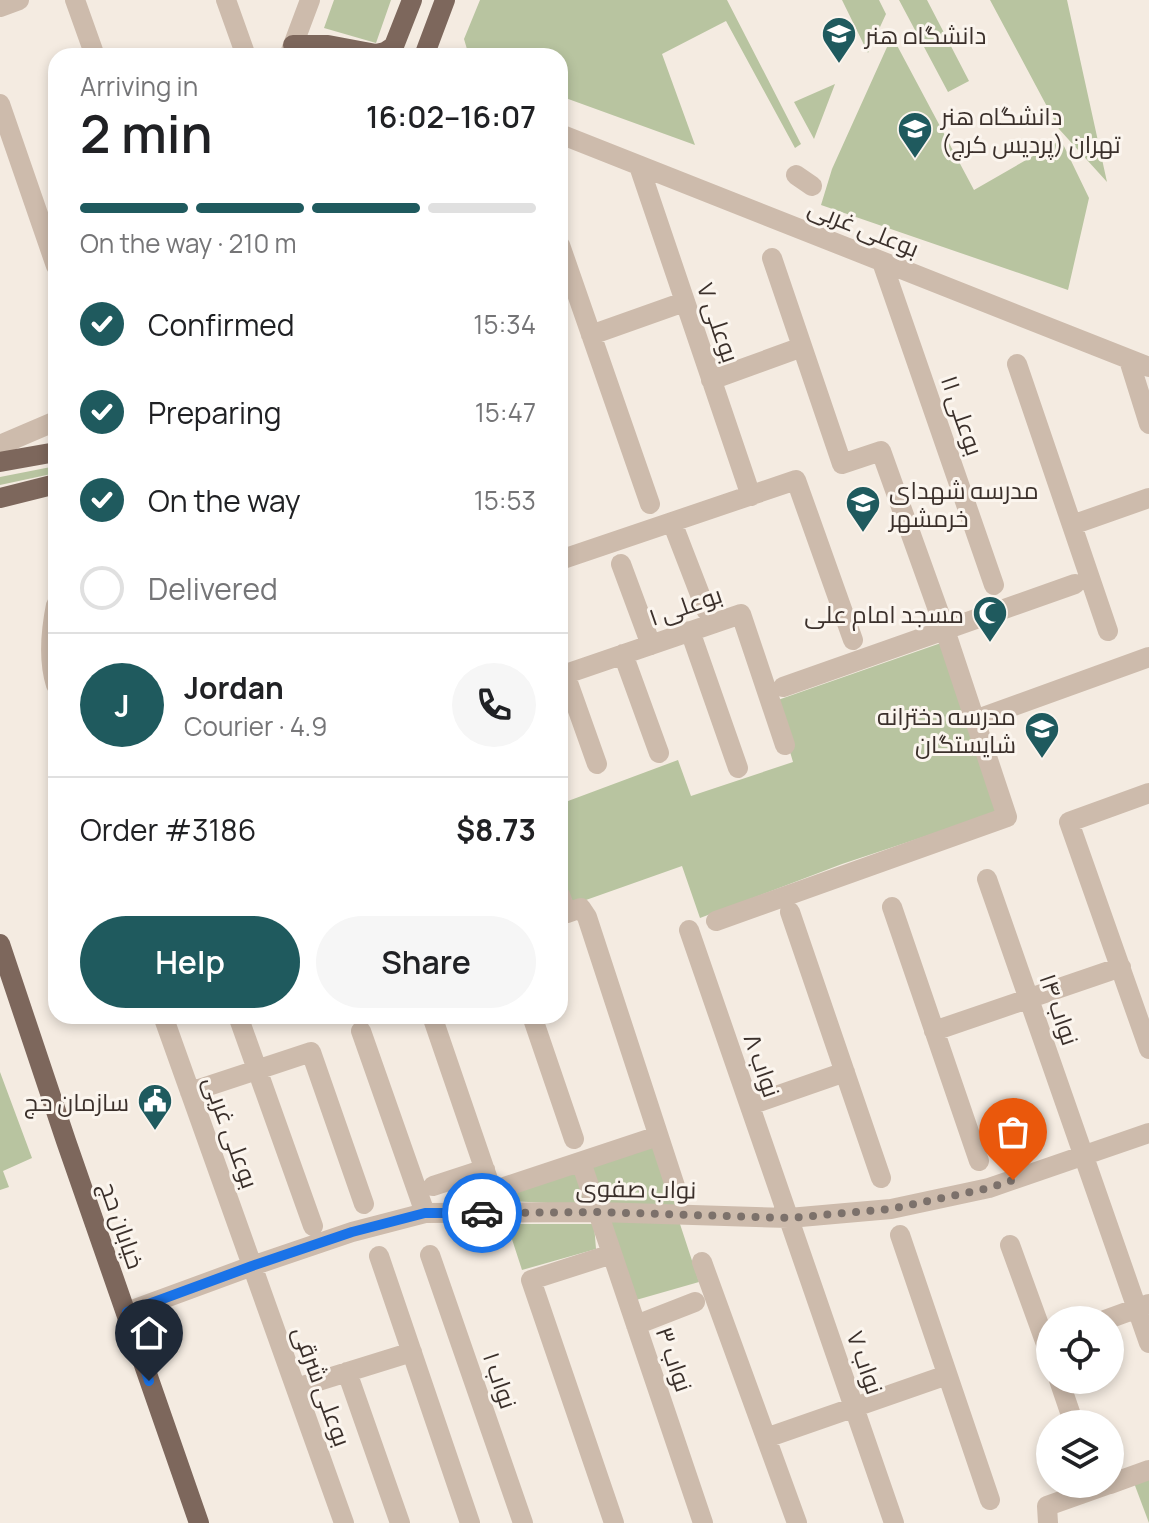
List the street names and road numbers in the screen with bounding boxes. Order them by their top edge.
street label: بوعلی غربی [804,190,924,264]
street label: بوعلی ۷ [690,277,748,367]
street label: بوعلی ۱۱ [934,371,992,459]
street label: بوعلی ۱ [644,577,726,633]
street label: نواب ۱۴ [1032,969,1088,1049]
street label: نواب ۸ [737,1029,789,1101]
street label: بوعلی غربی [197,1071,267,1193]
street label: نواب صفوی [575,1170,697,1206]
street label: خیابان حج [92,1177,153,1273]
street label: بوعلی شرقی [286,1321,360,1451]
street label: نواب ۳ [649,1322,701,1396]
street label: نواب ۷ [840,1326,892,1398]
street label: نواب ۱ [476,1347,526,1413]

